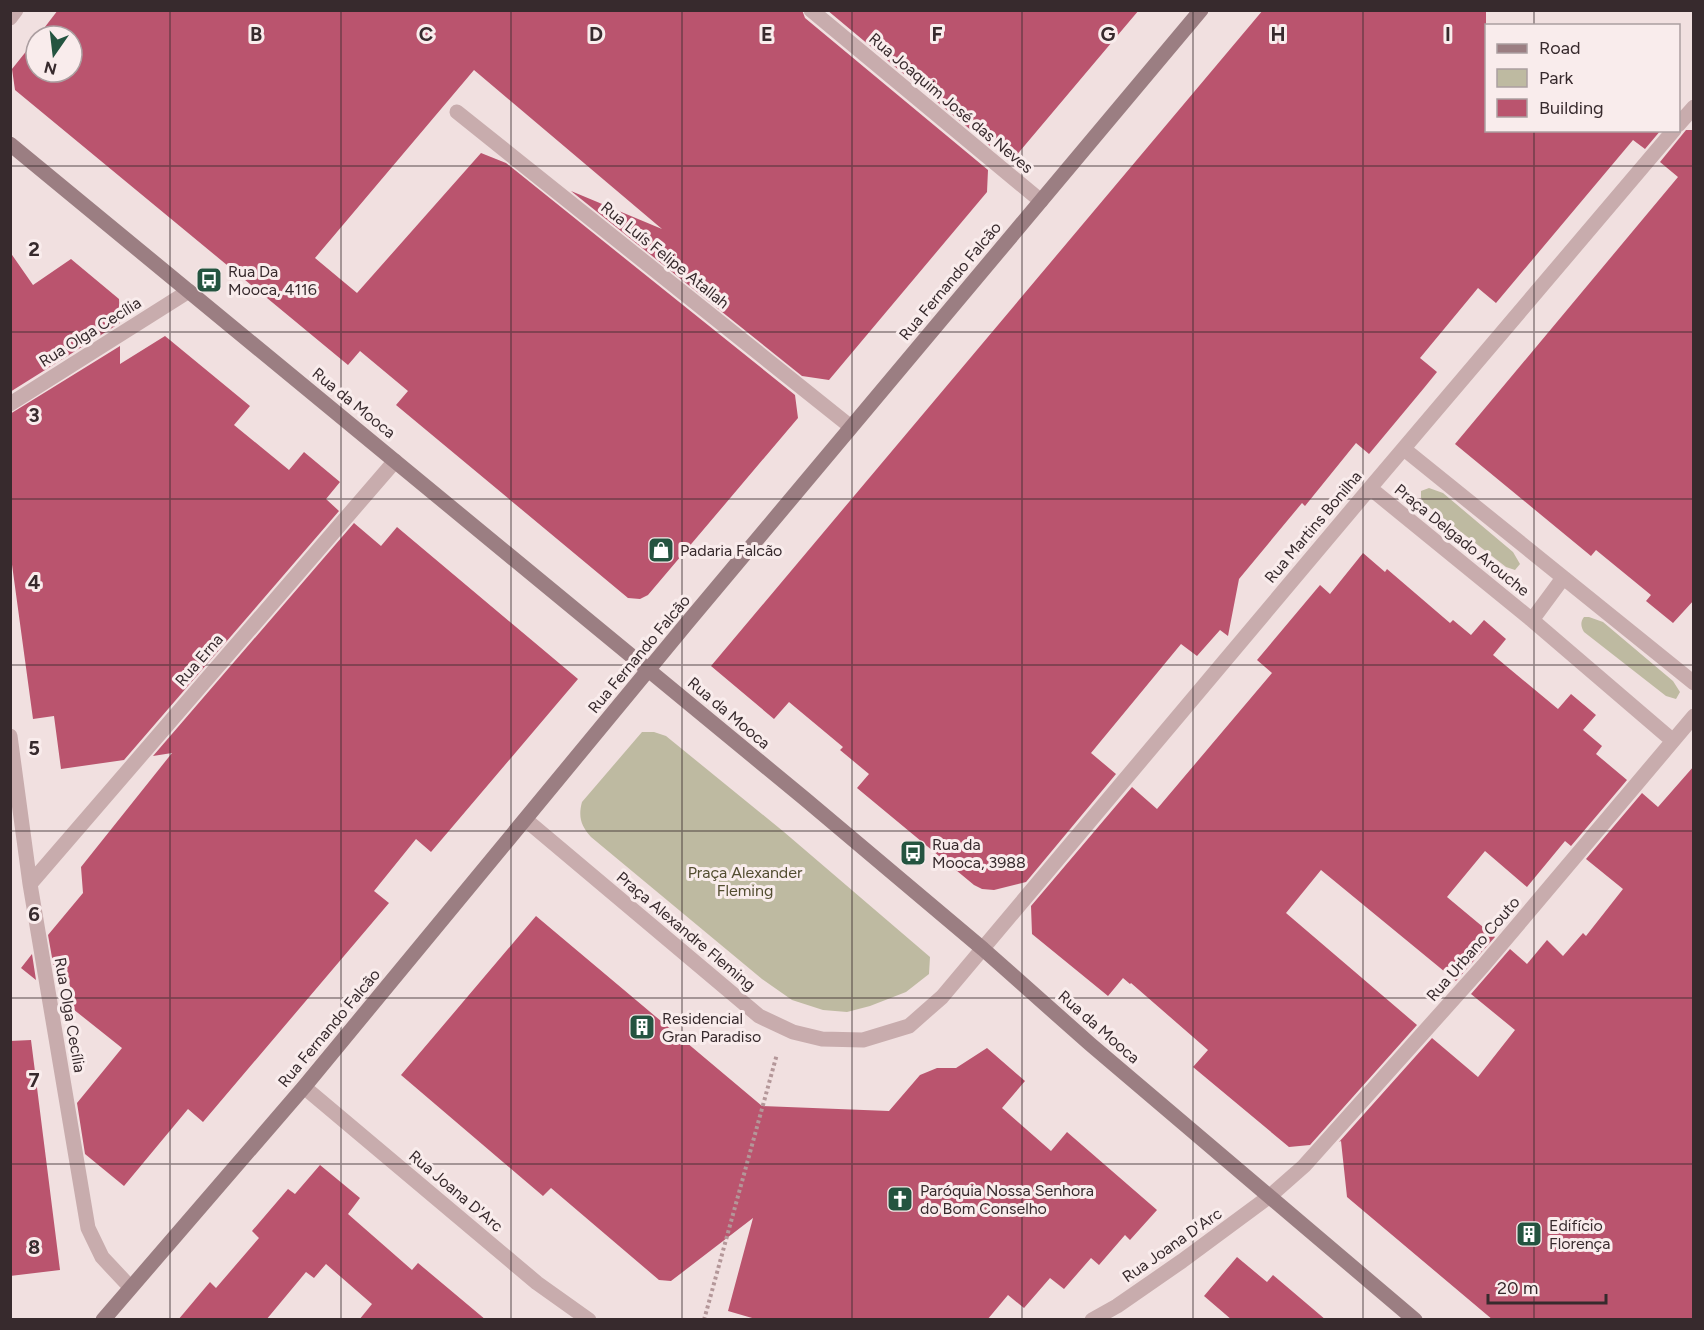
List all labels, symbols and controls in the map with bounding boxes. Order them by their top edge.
text: B [250,22,262,46]
text: C [419,22,433,46]
text: D [589,22,603,46]
text: E [761,22,773,46]
text: F [931,22,943,46]
text: G [1101,22,1116,46]
text: H [1271,22,1286,46]
text: I [1445,22,1451,46]
north arrow [24,24,84,84]
legend [1485,24,1680,132]
street label: Rua Joaquim José das Neves [865,29,1037,177]
text: Road [1539,37,1580,59]
text: N [42,57,59,79]
text: Park [1539,67,1574,89]
text: Building [1539,97,1604,119]
street label: Rua Luís Felipe Atallah [597,198,733,313]
street label: Rua Fernando Falcão [895,218,1005,344]
text: 2 [28,237,40,261]
place label: Rua Da Mooca, 4116 [228,262,317,299]
bus stop icon: Rua Da Mooca, 4116 [194,265,224,295]
street label: Rua Olga Cecília [36,293,144,371]
street label: Rua da Mooca [309,364,399,442]
text: 3 [28,403,40,427]
street label: Rua Martins Bonilha [1261,467,1365,587]
street label: Praça Delgado Arouche [1391,480,1533,600]
shop icon: Padaria Falcão [646,535,676,565]
place label: Padaria Falcão [680,541,782,560]
text: 4 [28,570,41,594]
street label: Rua Fernando Falcão [584,591,694,717]
street label: Rua Erna [171,630,227,690]
street label: Rua da Mooca [684,673,774,753]
text: 5 [28,736,40,760]
place label: Rua da Mooca, 3988 [932,835,1026,872]
bus stop icon: Rua da Mooca, 3988 [898,838,928,868]
park label: Praça Alexander Fleming [688,863,803,900]
street label: Praça Alexandre Fleming [613,867,759,995]
street label: Rua Urbano Couto [1422,893,1524,1005]
text: 6 [28,902,40,926]
street label: Rua Olga Cecília [51,956,89,1074]
street label: Rua Fernando Falcão [274,965,384,1091]
street label: Rua da Mooca [1054,987,1144,1067]
place label: Residencial Gran Paradiso [662,1009,761,1046]
building icon: Residencial Gran Paradiso [627,1012,657,1042]
text: 7 [28,1068,40,1092]
street label: Rua Joana D'Arc [405,1146,507,1236]
place label: Paróquia Nossa Senhora do Bom Conselho [920,1181,1094,1218]
church icon: Paróquia Nossa Senhora do Bom Conselho [885,1184,915,1214]
street label: Rua Joana D'Arc [1119,1204,1226,1286]
place label: Edifício Florença [1549,1216,1610,1253]
building icon: Edifício Florença [1514,1219,1544,1249]
text: 8 [28,1235,40,1259]
scale bar [1488,1267,1606,1305]
text: 20 m [1497,1277,1538,1299]

